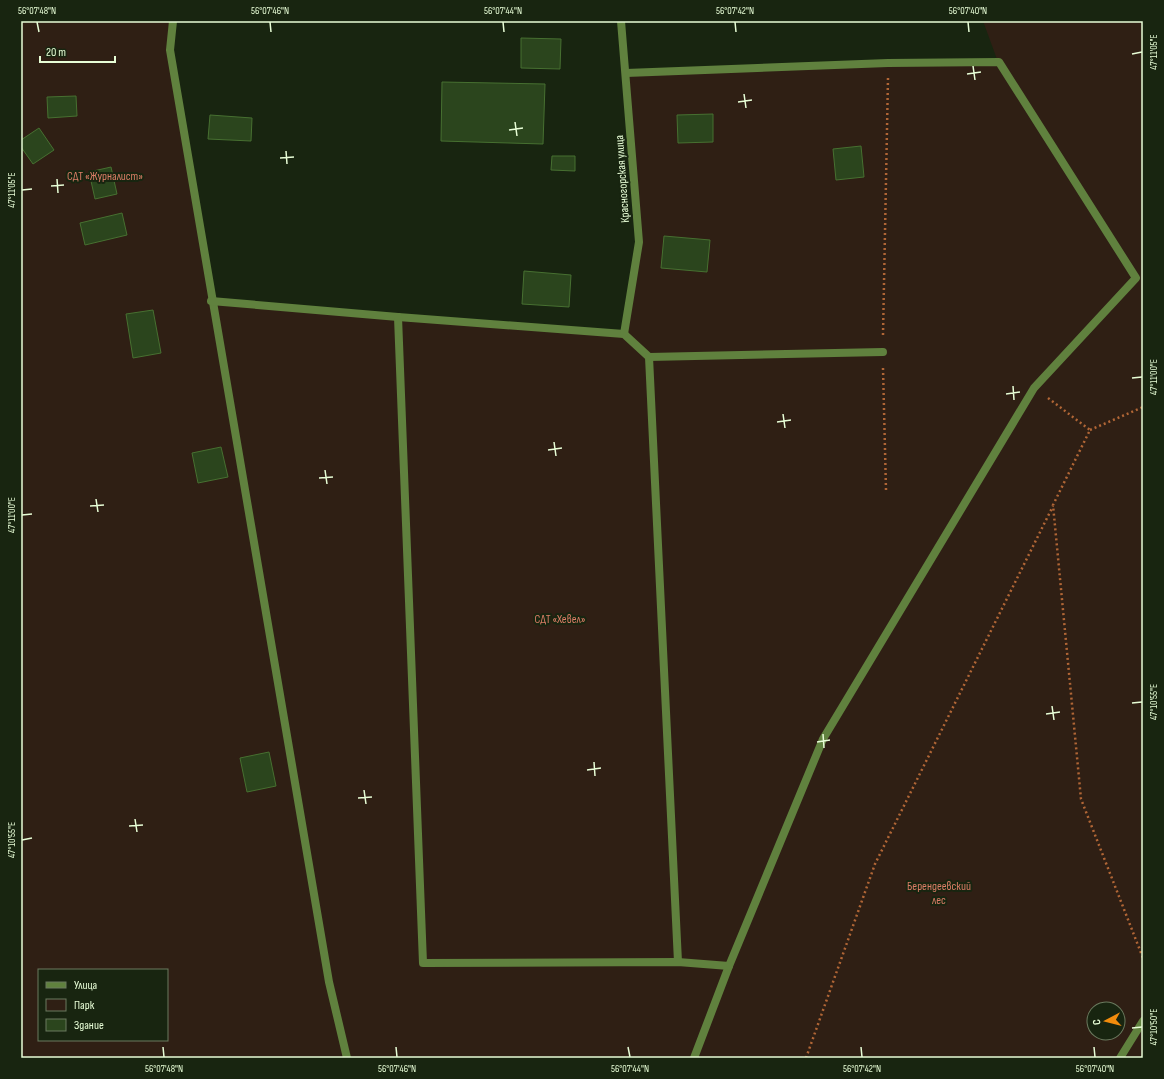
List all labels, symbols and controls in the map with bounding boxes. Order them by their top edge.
text: 56°07'48"N [18,5,56,17]
text: 56°07'46"N [251,5,289,17]
text: 56°07'44"N [484,5,522,17]
text: 56°07'42"N [716,5,754,17]
text: 56°07'40"N [949,5,987,17]
text: 47°11'05"E [1148,34,1160,70]
scale bar [40,38,115,64]
text: 20 m [46,45,66,60]
street label: Красногорская улица [612,134,633,223]
park label: СДТ «Журналист» [67,169,143,184]
text: 47°11'05"E [6,172,18,208]
text: 47°11'00"E [1148,359,1160,395]
text: 47°11'00"E [6,497,18,533]
park label: СДТ «Хевел» [535,612,586,627]
text: 47°10'55"E [1148,684,1160,720]
text: 47°10'55"E [6,822,18,858]
park label: Берендеевский лес [907,879,971,908]
legend [38,969,168,1041]
text: Улица [74,978,98,993]
text: Парк [74,998,95,1013]
north arrow [1086,1001,1126,1041]
text: 47°10'50"E [1148,1009,1160,1045]
text: Здание [74,1018,104,1033]
text: С [1090,1018,1103,1026]
text: 56°07'48"N [145,1063,183,1075]
text: 56°07'46"N [378,1063,416,1075]
text: 56°07'44"N [611,1063,649,1075]
text: 56°07'42"N [843,1063,881,1075]
text: 56°07'40"N [1076,1063,1114,1075]

